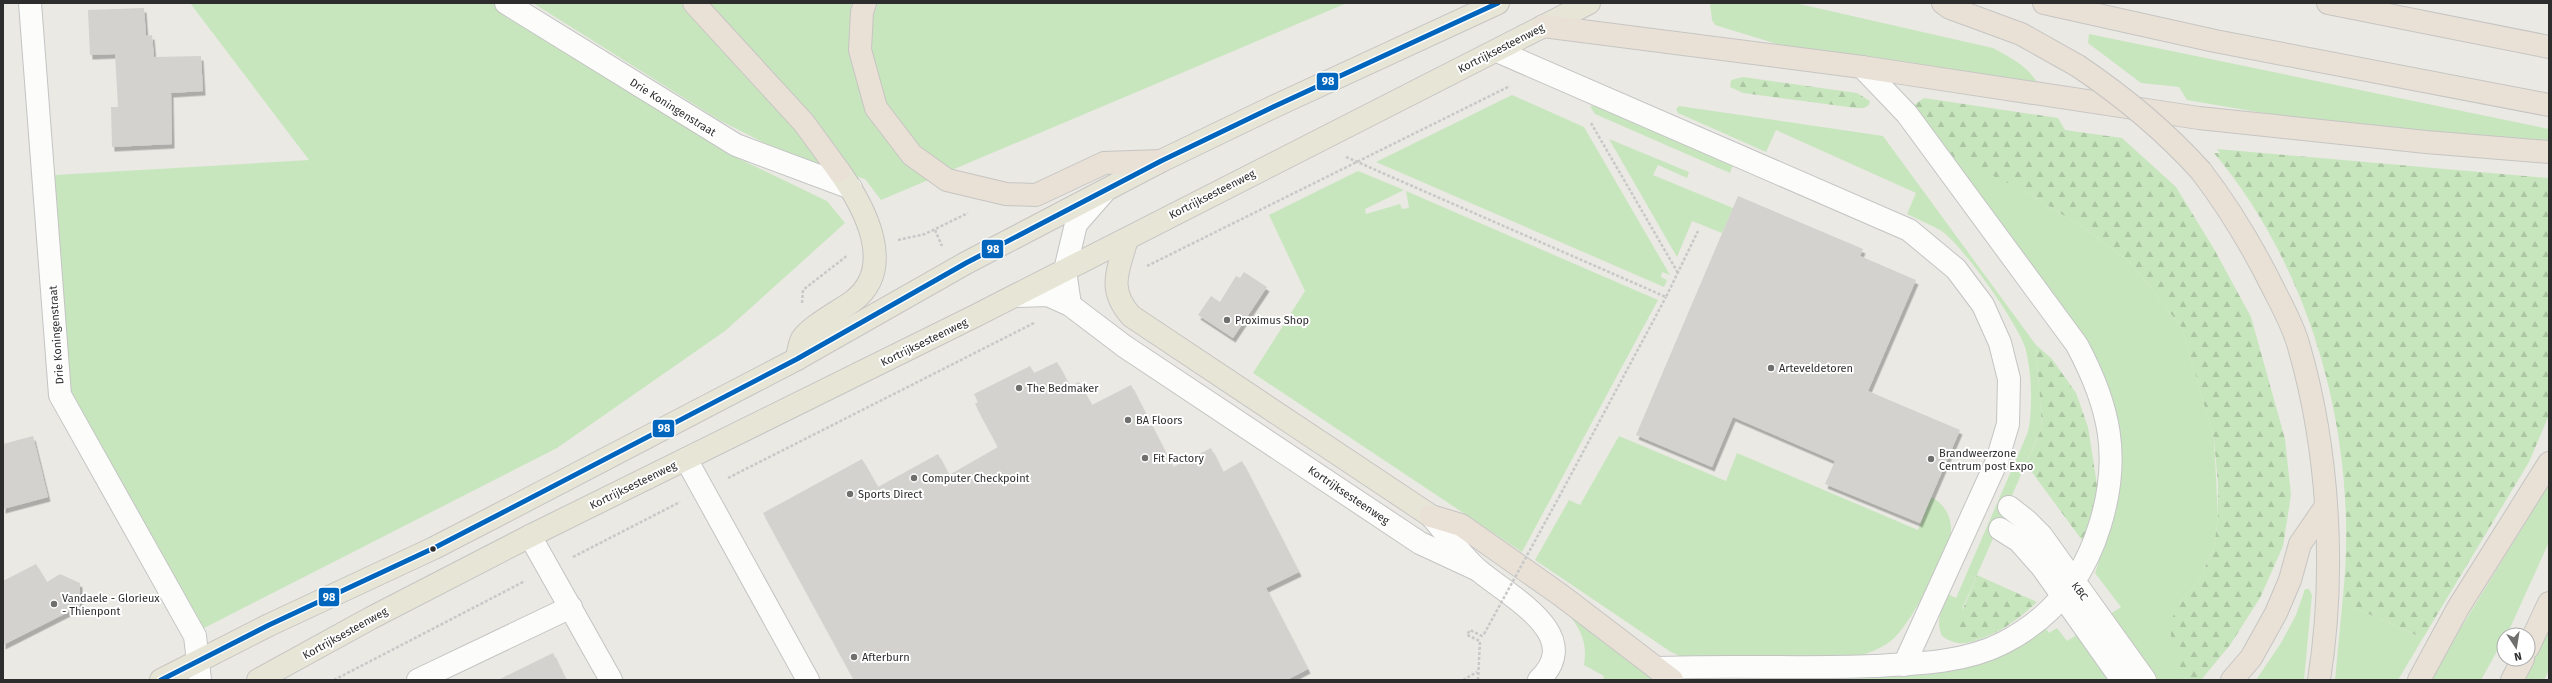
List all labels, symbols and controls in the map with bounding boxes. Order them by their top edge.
street label: Kortrijksesteenweg [1456,21,1547,76]
line badge: 98 [1316,72,1339,91]
text: 98 [1322,75,1335,88]
street label: Drie Koningenstraat [627,76,718,139]
street label: Kortrijksesteenweg [1167,167,1258,222]
line badge: 98 [981,239,1004,259]
text: 98 [987,243,1000,256]
street label: Drie Koningenstraat [47,285,66,385]
place label: Proximus Shop [1235,314,1309,327]
marker: Proximus Shop [1222,315,1232,325]
street label: Kortrijksesteenweg [879,316,970,369]
place label: Arteveldetoren [1779,362,1853,375]
marker: Arteveldetoren [1766,363,1776,373]
place label: The Bedmaker [1027,382,1099,395]
marker: The Bedmaker [1014,383,1024,393]
place label: BA Floors [1136,414,1182,427]
marker: BA Floors [1123,415,1133,425]
line badge: 98 [652,419,675,438]
text: 98 [658,422,671,435]
place label: Brandweerzone Centrum post Expo [1939,447,2034,473]
place label: Fit Factory [1153,452,1204,465]
marker: Fit Factory [1140,453,1150,463]
marker: Brandweerzone Centrum post Expo [1926,454,1936,464]
street label: Kortrijksesteenweg [588,459,679,512]
street label: Kortrijksesteenweg [1306,463,1392,528]
place label: Computer Checkpoint [922,472,1030,485]
marker: Computer Checkpoint [909,473,919,483]
place label: Sports Direct [858,488,923,501]
marker: Sports Direct [845,489,855,499]
unlabelled marker [428,544,438,554]
street label: KBC [2069,580,2091,603]
line badge: 98 [318,587,340,607]
text: 98 [323,591,336,604]
place label: Vandaele - Glorieux - Thienpont [62,592,160,618]
marker: Vandaele - Glorieux - Thienpont [49,599,59,609]
street label: Kortrijksesteenweg [301,605,390,662]
north arrow [2496,627,2536,667]
text: N [2513,649,2523,663]
place label: Afterburn [862,651,910,664]
marker: Afterburn [849,652,859,662]

